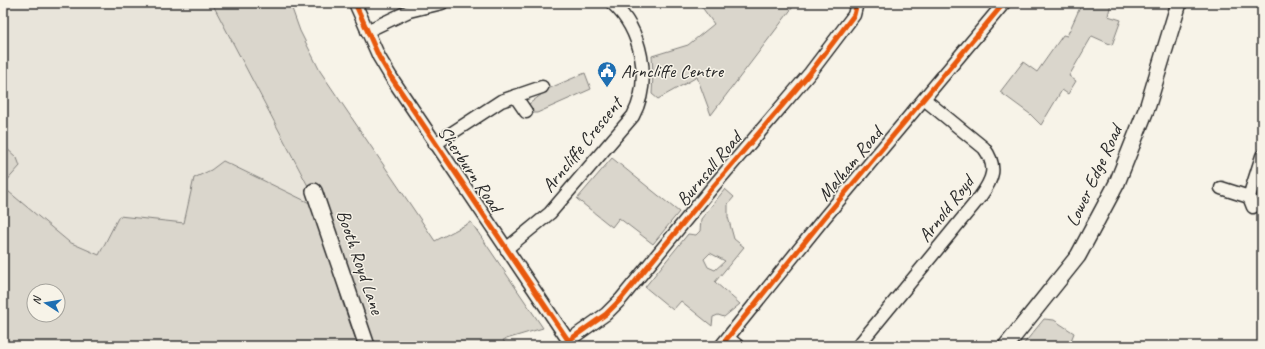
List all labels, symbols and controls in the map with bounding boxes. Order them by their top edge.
place label: Arncliffe Centre [621,59,725,83]
public building icon: Arncliffe Centre [596,60,618,88]
street label: Arncliffe Crescent [536,91,629,197]
street label: Lower Edge Road [1060,118,1129,230]
street label: Malham Road [812,119,890,206]
street label: Sherburn Road [432,121,509,219]
street label: Burnsall Road [671,125,749,211]
street label: Arnold Royd [913,169,981,247]
street label: Booth Royd Lane [331,207,390,319]
north arrow [26,283,66,323]
text: N [29,294,44,306]

